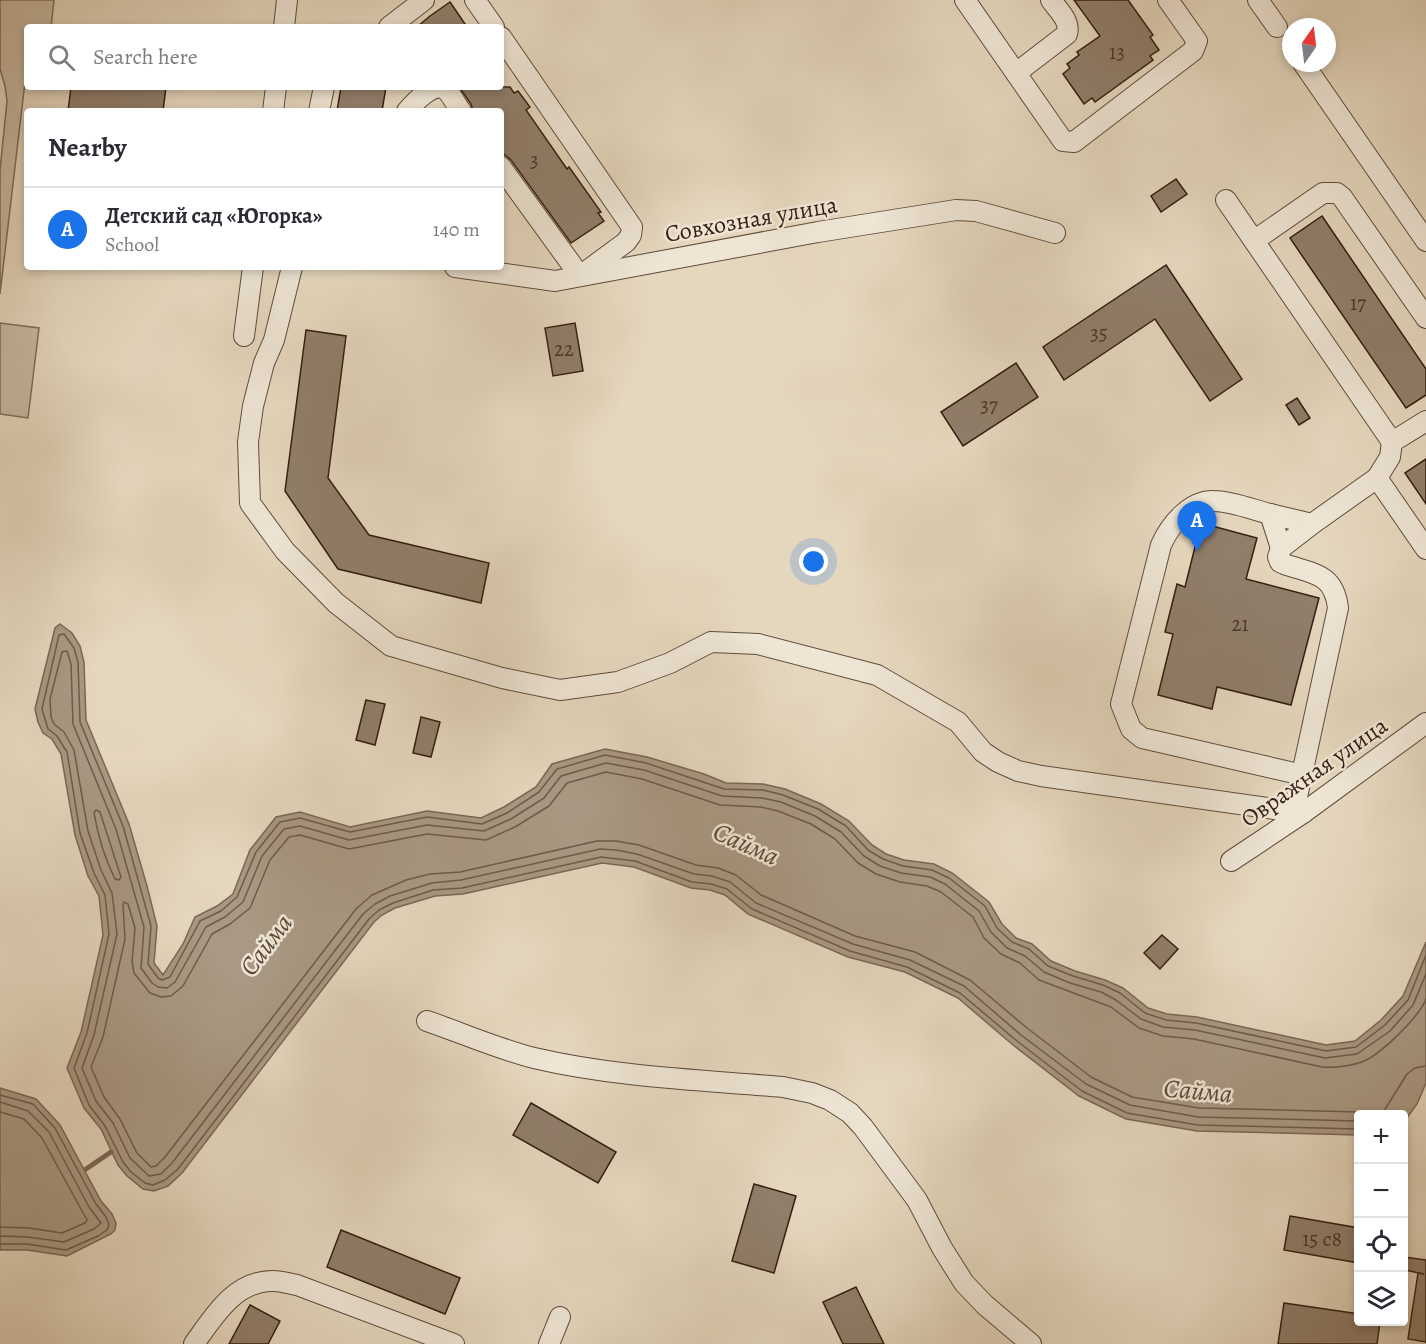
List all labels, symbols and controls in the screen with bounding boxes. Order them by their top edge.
north arrow [1282,18,1336,72]
search box [24,24,504,90]
house number: 13 [1109,38,1125,66]
icon: search [45,41,78,74]
text: Search here [93,42,198,72]
text: Nearby [48,130,127,165]
house number: 3 [530,146,538,174]
street label: Совхозная улица [662,188,840,250]
text: Детский сад «Югорка» [105,201,323,231]
text: A [61,216,74,243]
text: 140 m [433,216,480,243]
text: School [105,231,159,258]
house number: 17 [1350,289,1366,317]
house number: 35 [1090,319,1108,347]
house number: 22 [554,335,574,363]
house number: 37 [980,391,998,419]
pin: A [1178,502,1216,551]
your location [799,547,828,576]
house number: 21 [1231,610,1249,638]
street label: Овражная улица [1234,709,1394,835]
water label: Сайма [708,814,784,874]
water label: Сайма [231,907,301,983]
water label: Сайма [1162,1071,1234,1111]
map controls [1354,1110,1408,1326]
button: + [1354,1110,1408,1164]
button: − [1354,1164,1408,1218]
button: locate [1354,1218,1408,1272]
house number: 15 с8 [1302,1225,1342,1253]
button: layers [1354,1272,1408,1326]

